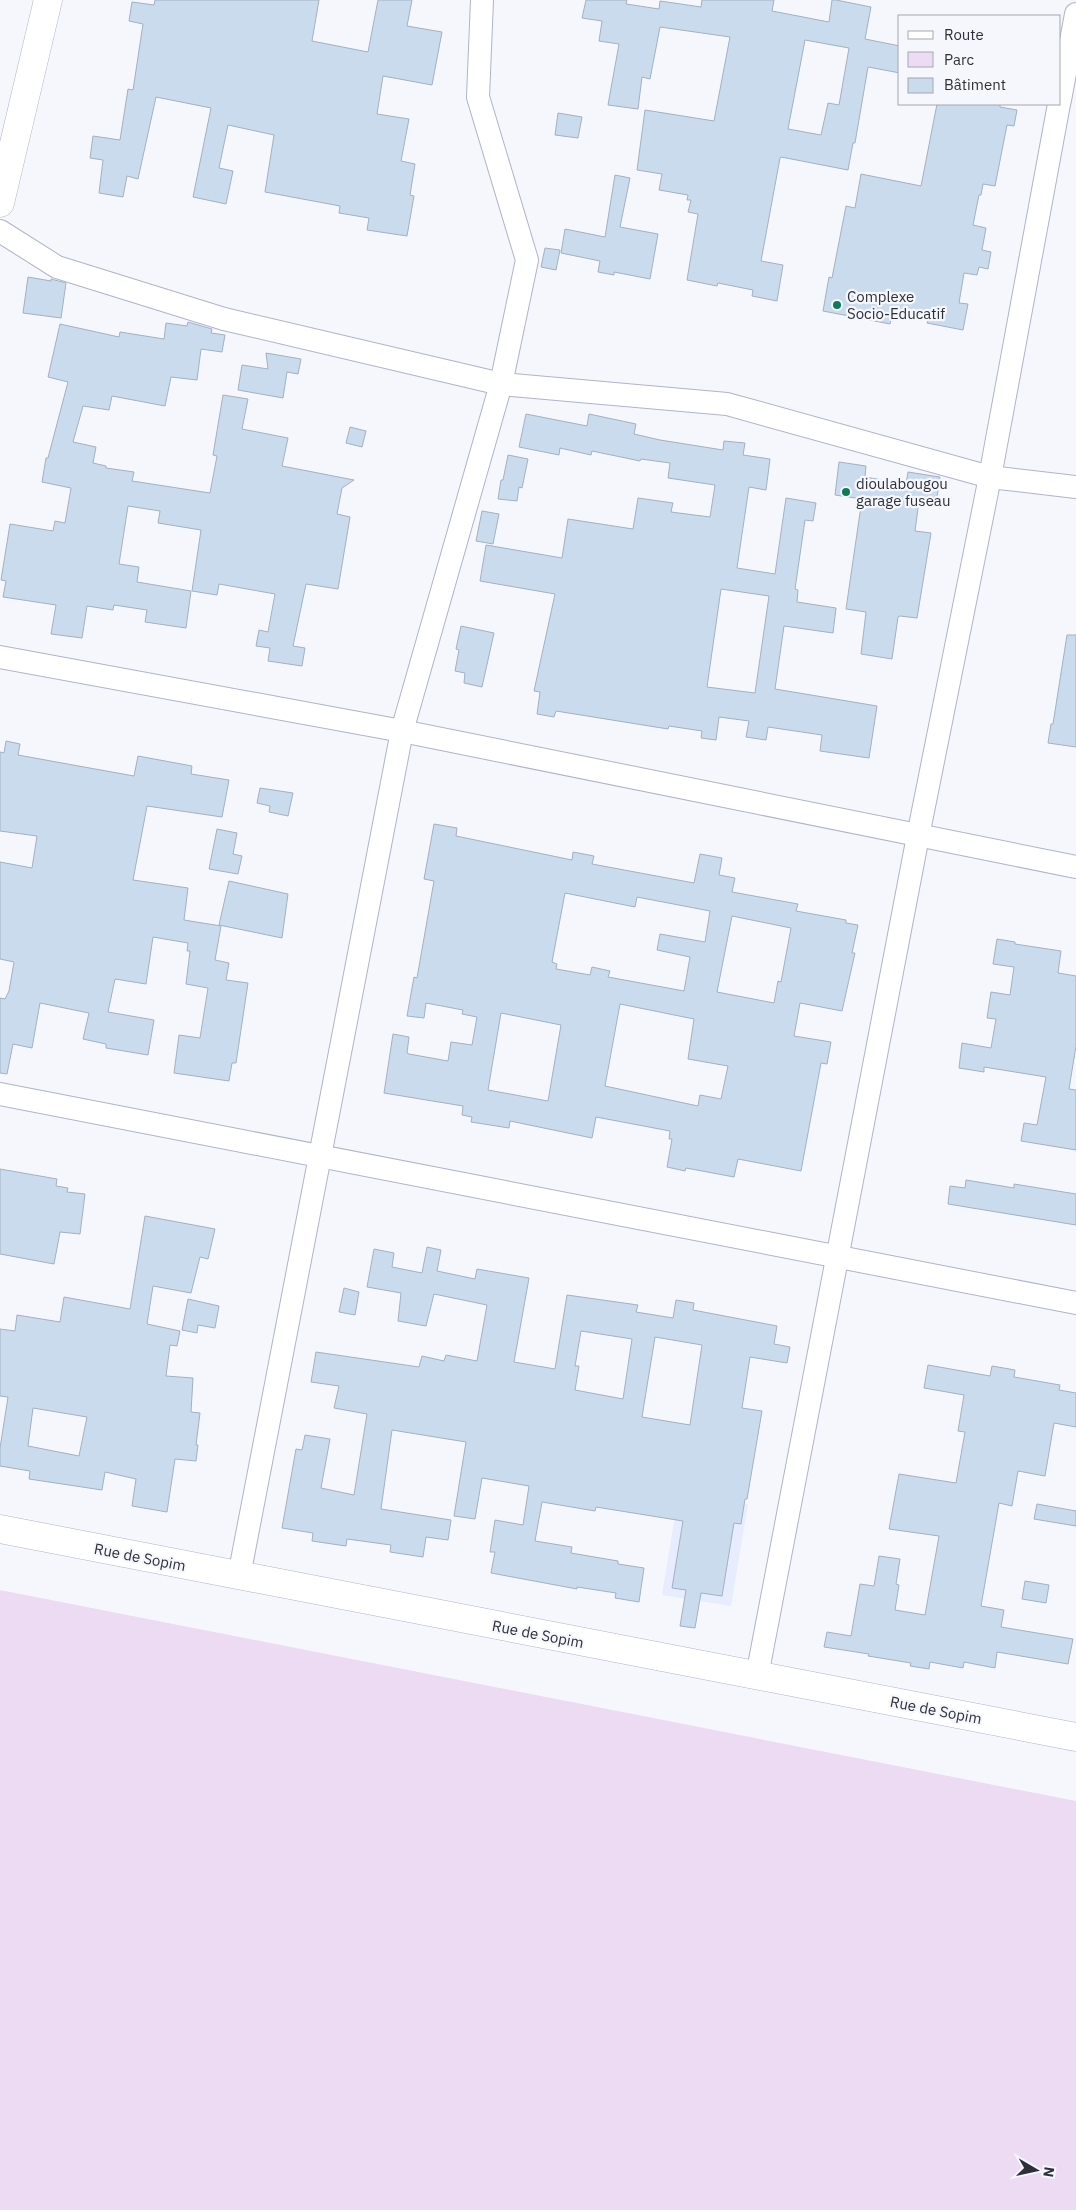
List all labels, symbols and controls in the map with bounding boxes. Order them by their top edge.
legend [898,15,1061,105]
text: Route [944,25,984,44]
text: Parc [944,50,974,69]
text: Bâtiment [944,75,1006,94]
place label: Complexe Socio-Educatif [847,287,945,323]
marker: Complexe Socio-Educatif [831,299,843,311]
place label: dioulabougou garage fuseau [856,474,950,510]
marker: dioulabougou garage fuseau [840,486,852,498]
street label: Rue de Sopim [93,1539,187,1575]
street label: Rue de Sopim [491,1616,585,1652]
street label: Rue de Sopim [889,1692,983,1728]
north arrow [1011,2145,1061,2195]
text: N [1039,2166,1059,2178]

